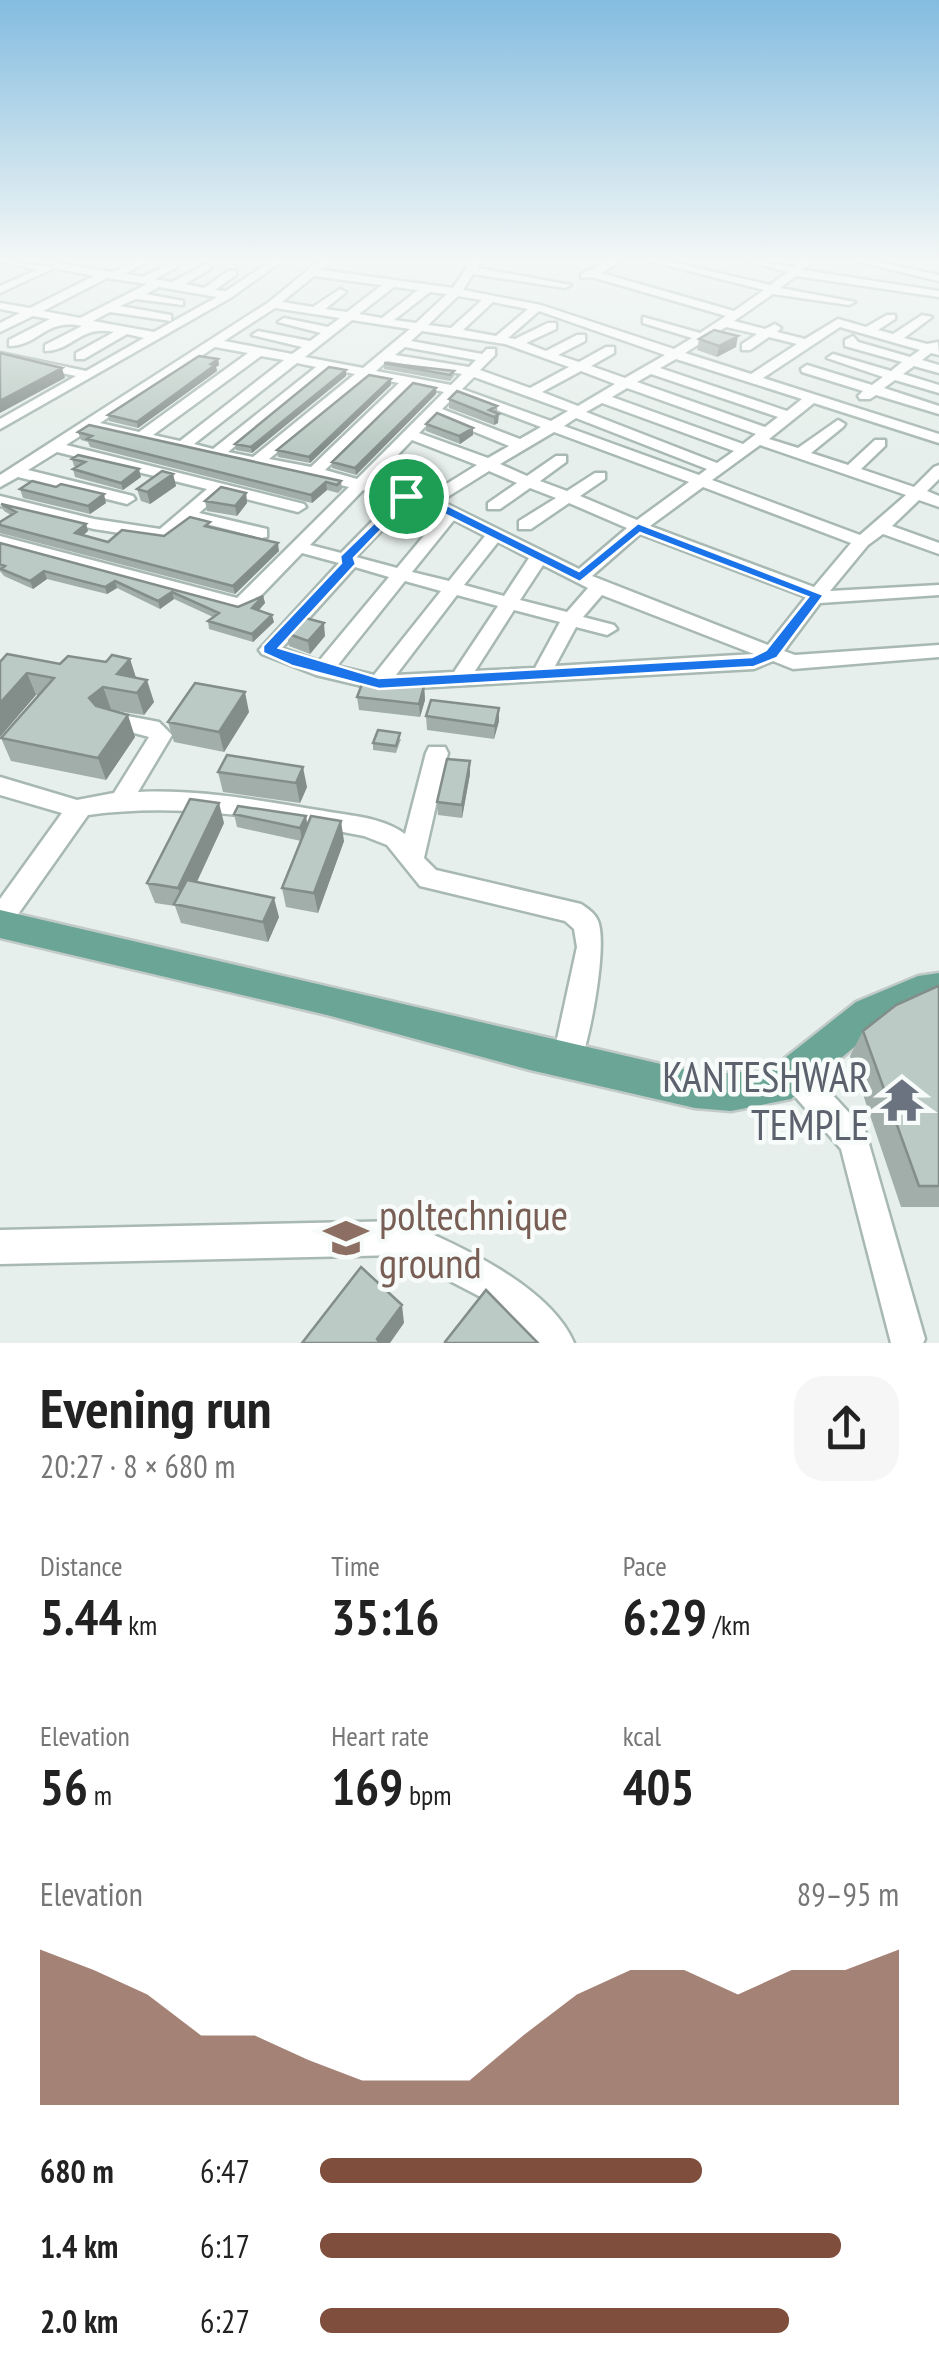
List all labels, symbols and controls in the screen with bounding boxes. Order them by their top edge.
pin [364,454,449,539]
icon: arrive [379,469,434,524]
place label: KANTESHWAR TEMPLE [662,1049,869,1152]
temple icon: KANTESHWAR TEMPLE [878,1076,926,1124]
place label: poltechnique ground [379,1187,568,1290]
school or university icon: poltechnique ground [322,1214,370,1262]
text: Evening run [40,1372,272,1443]
button: share [794,1376,899,1481]
text: 20:27 · 8 × 680 m [40,1445,235,1487]
text: Distance [40,1547,123,1584]
text: Time [331,1547,380,1584]
text: Pace [623,1547,667,1584]
text: 5.44 [40,1584,122,1649]
text: 35:16 [331,1584,439,1649]
text: 6:29 [623,1584,707,1649]
text: km [122,1606,157,1643]
text: /km [707,1606,750,1643]
text: Elevation [40,1717,130,1754]
text: Heart rate [331,1717,429,1754]
text: kcal [623,1717,661,1754]
text: 56 [40,1754,88,1819]
text: 169 [331,1754,403,1819]
text: 405 [623,1754,694,1819]
text: m [88,1776,112,1813]
text: bpm [403,1776,452,1813]
text: Elevation [40,1873,143,1915]
text: 89–95 m [797,1873,899,1915]
text: 680 m [40,2150,114,2192]
text: 6:47 [200,2150,250,2192]
text: 1.4 km [40,2225,118,2267]
text: 6:17 [200,2225,250,2267]
text: 2.0 km [40,2300,118,2342]
text: 6:27 [200,2300,250,2342]

